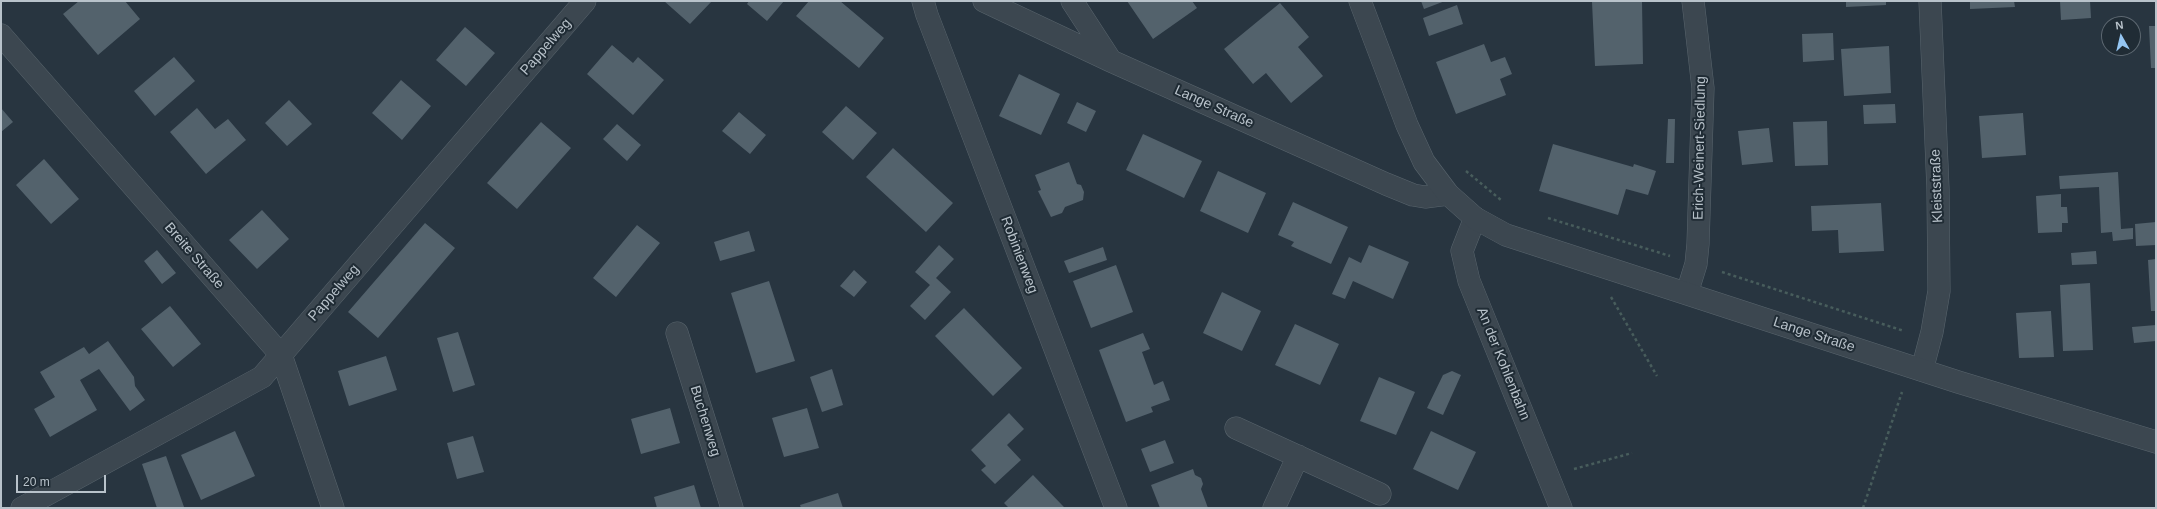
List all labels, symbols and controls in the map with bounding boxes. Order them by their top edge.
street label: Pappelweg [517,15,575,79]
north arrow [2101,16,2141,56]
text: N [2115,19,2124,32]
street label: Erich-Weinert-Siedlung [1690,76,1710,220]
street label: Lange Straße [1172,82,1256,132]
street label: Kleiststraße [1927,149,1947,223]
street label: Robinienweg [997,214,1041,296]
street label: Breite Straße [161,219,227,293]
street label: Pappelweg [305,261,363,325]
street label: An der Kohlenbahn [1473,305,1533,423]
street label: Lange Straße [1771,314,1857,356]
street label: Buchenweg [686,384,724,458]
scale bar [18,467,108,493]
text: 20 m [23,475,50,489]

